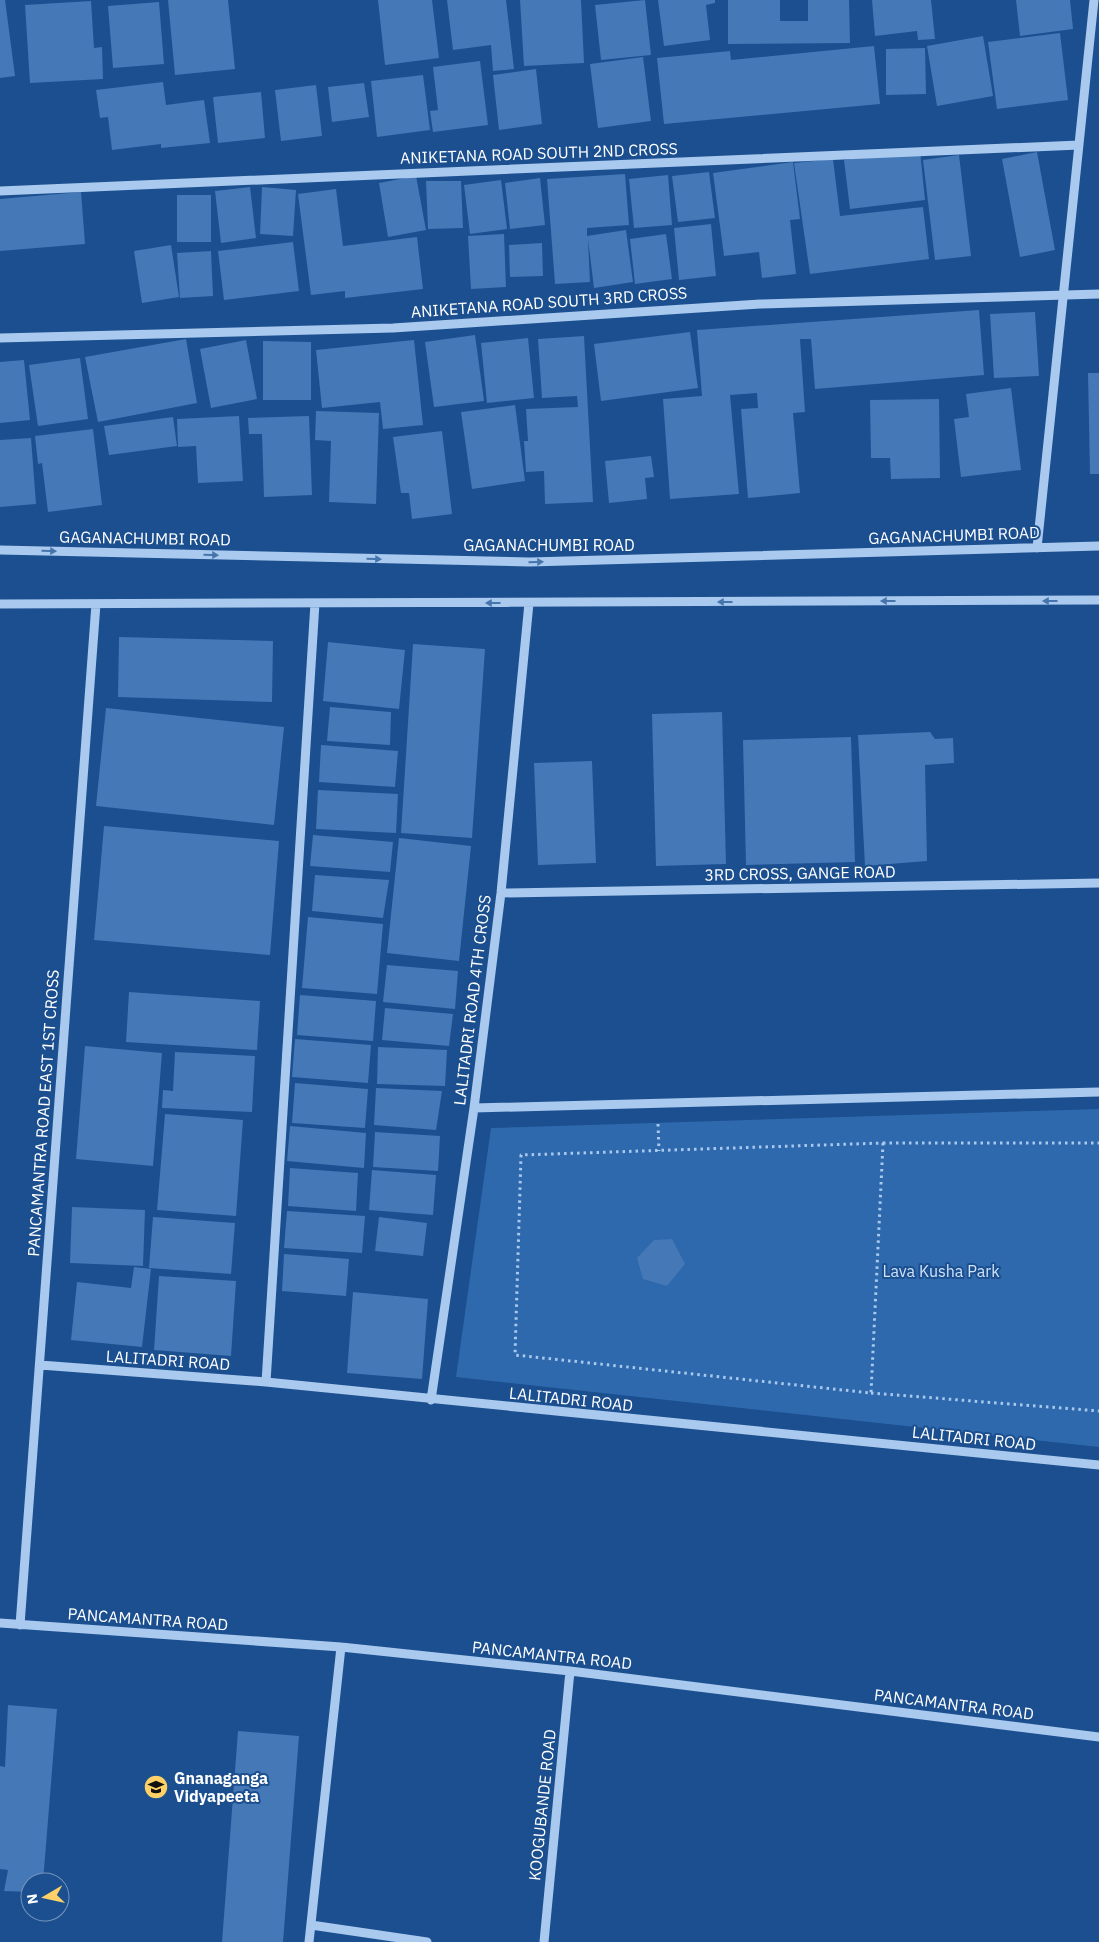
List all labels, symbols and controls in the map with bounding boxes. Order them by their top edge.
street label: ANIKETANA ROAD SOUTH 2ND CROSS [400,138,678,168]
street label: ANIKETANA ROAD SOUTH 3RD CROSS [410,282,688,322]
street label: GAGANACHUMBI ROAD [868,522,1040,548]
street label: GAGANACHUMBI ROAD [59,527,231,549]
street label: GAGANACHUMBI ROAD [463,535,635,555]
one-way arrow [41,547,57,555]
one-way arrow [203,551,219,559]
one-way arrow [366,555,382,563]
one-way arrow [528,558,544,566]
one-way arrow [880,597,896,605]
one-way arrow [1042,597,1058,605]
one-way arrow [717,598,733,606]
one-way arrow [485,599,501,607]
street label: 3RD CROSS, GANGE ROAD [704,861,896,885]
street label: LALITADRI ROAD 4TH CROSS [449,894,495,1106]
street label: PANCAMANTRA ROAD EAST 1ST CROSS [23,969,63,1257]
park label: Lava Kusha Park [882,1261,1000,1281]
street label: LALITADRI ROAD [105,1346,231,1374]
street label: LALITADRI ROAD [508,1383,634,1415]
street label: LALITADRI ROAD [911,1422,1037,1454]
street label: PANCAMANTRA ROAD [67,1603,229,1635]
street label: PANCAMANTRA ROAD [471,1637,633,1673]
street label: PANCAMANTRA ROAD [873,1684,1035,1724]
street label: KOOGUBANDE ROAD [524,1728,560,1882]
place label: Gnanaganga Vidyapeeta [174,1768,268,1806]
school or university icon: Gnanaganga Vidyapeeta [143,1774,169,1800]
north arrow [20,1872,70,1922]
text: N [22,1893,42,1905]

